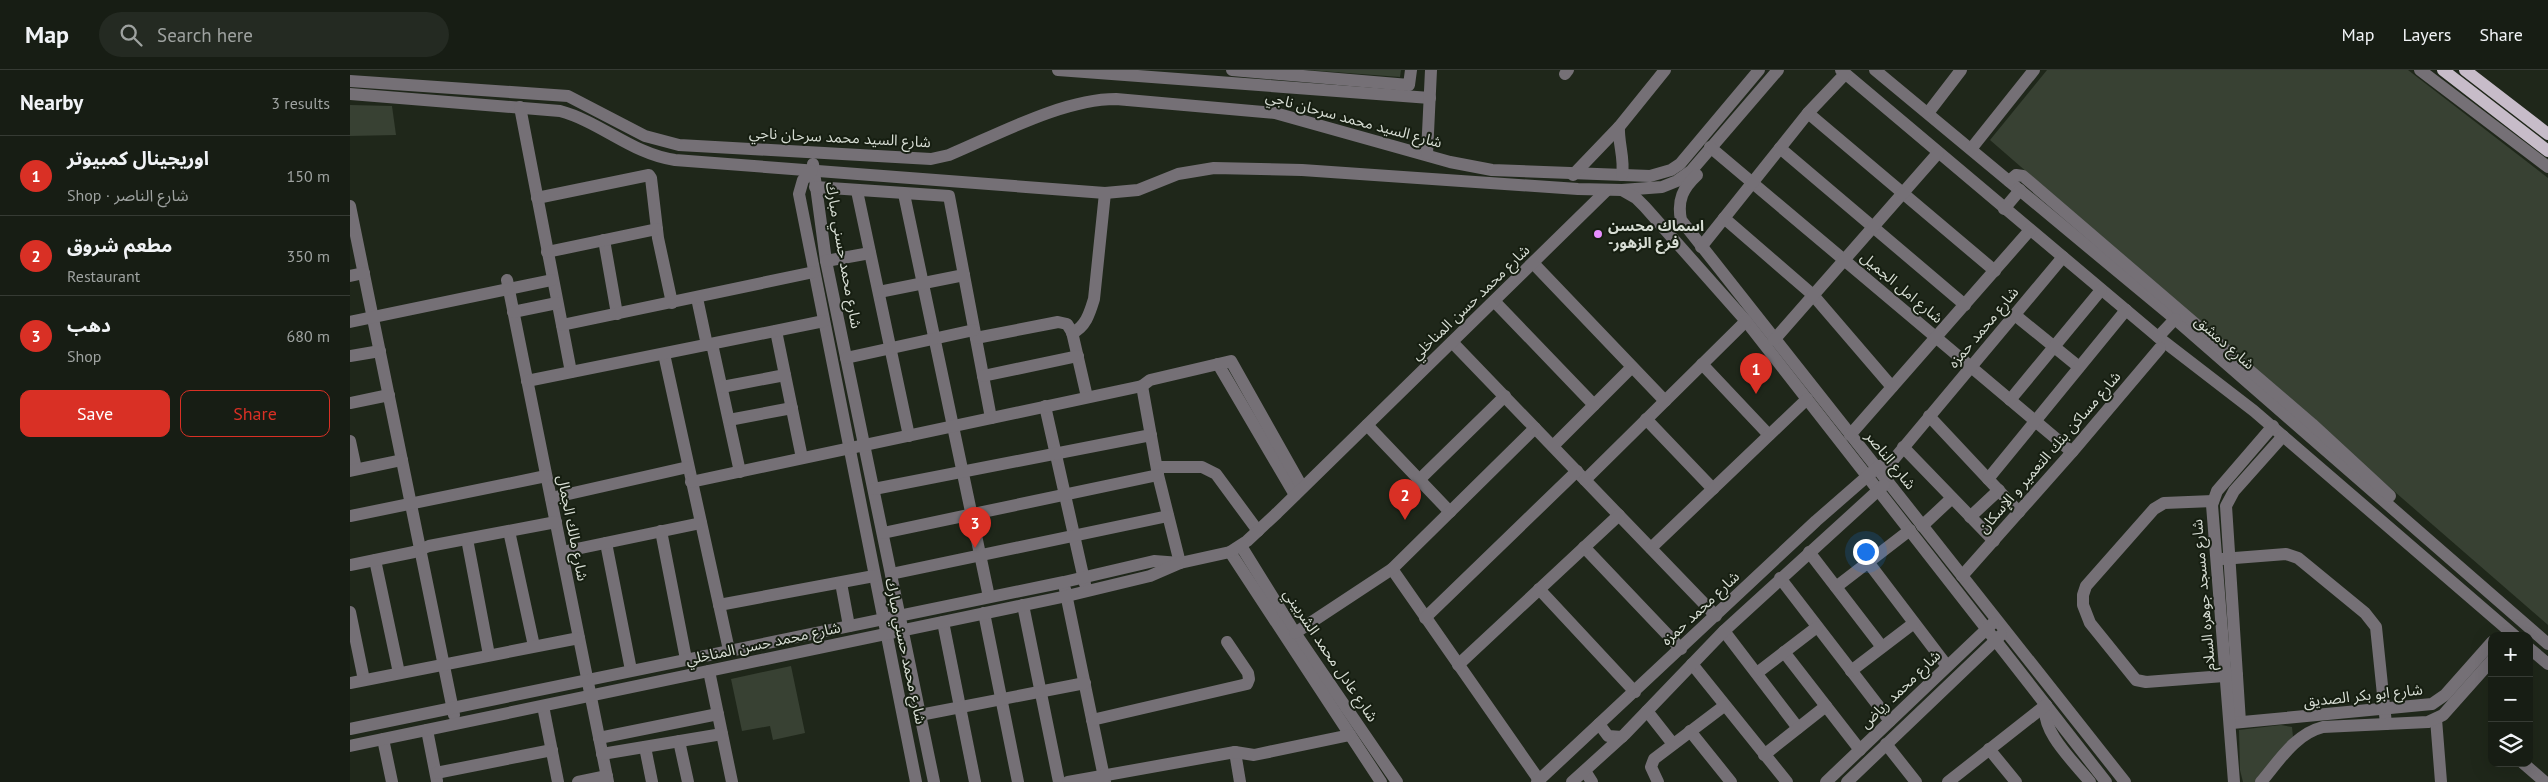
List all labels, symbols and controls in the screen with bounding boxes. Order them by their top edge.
search box [99,12,449,57]
text: Map [25,19,69,50]
icon: search [117,21,145,49]
text: Search here [157,23,253,47]
text: Map [2342,23,2374,46]
text: Layers [2402,23,2451,46]
text: Share [2479,23,2523,46]
street label: شارع السيد محمد سرحان ناجي [1263,86,1445,155]
text: Nearby [20,89,83,116]
text: 3 results [271,93,330,113]
street label: شارع السيد محمد سرحان ناجي [748,123,932,154]
text: اوريجينال كمبيوتر [67,146,209,170]
text: 1 [31,166,41,186]
text: 150 m [287,166,330,186]
street label: شارع محمد حسني مبارك [819,180,866,331]
text: Shop · شارع الناصر [67,185,189,205]
place label: اسماك محسن -فرع الزهور [1608,216,1704,254]
marker: اسماك محسن -فرع الزهور [1592,228,1604,240]
text: مطعم شروق [67,233,172,257]
street label: شارع محمد حسن المناخلي [1407,240,1536,366]
text: 2 [31,246,41,266]
text: 350 m [287,246,330,266]
street label: شارع امل الجميل [1855,247,1947,329]
text: Restaurant [67,266,140,286]
street label: شارع محمد حمزه [1944,282,2025,373]
street label: شارع دمشق [2189,311,2259,376]
text: دهب [67,313,111,337]
text: 3 [31,326,41,346]
text: 680 m [287,326,330,346]
text: Shop [67,346,101,366]
pin: 1 [1740,353,1772,394]
street label: شارع مساكن بنك التعمير و الإسكان [1973,367,2127,539]
button: Save [20,390,170,437]
button: Share [180,390,330,437]
street label: شارع الناصر [1859,426,1920,495]
street label: شارع مالك الجمال [550,473,593,583]
pin: 2 [1389,479,1421,520]
pin: 3 [959,507,991,548]
street label: شارع مسجد جوهره السلام [2187,518,2222,671]
your location [1853,539,1879,565]
street label: شارع محمد حمزه [1657,567,1745,651]
street label: شارع محمد حسني مبارك [878,576,931,727]
street label: شارع عادل محمد الشربيني [1277,585,1383,727]
street label: شارع محمد حسن المناخلي [684,617,843,672]
map controls [2488,632,2533,767]
button: + [2488,632,2533,677]
street label: شارع محمد رياض [1856,646,1947,734]
button: − [2488,677,2533,722]
street label: شارع ابو بكر الصديق [2302,679,2424,714]
button: layers [2488,722,2533,767]

